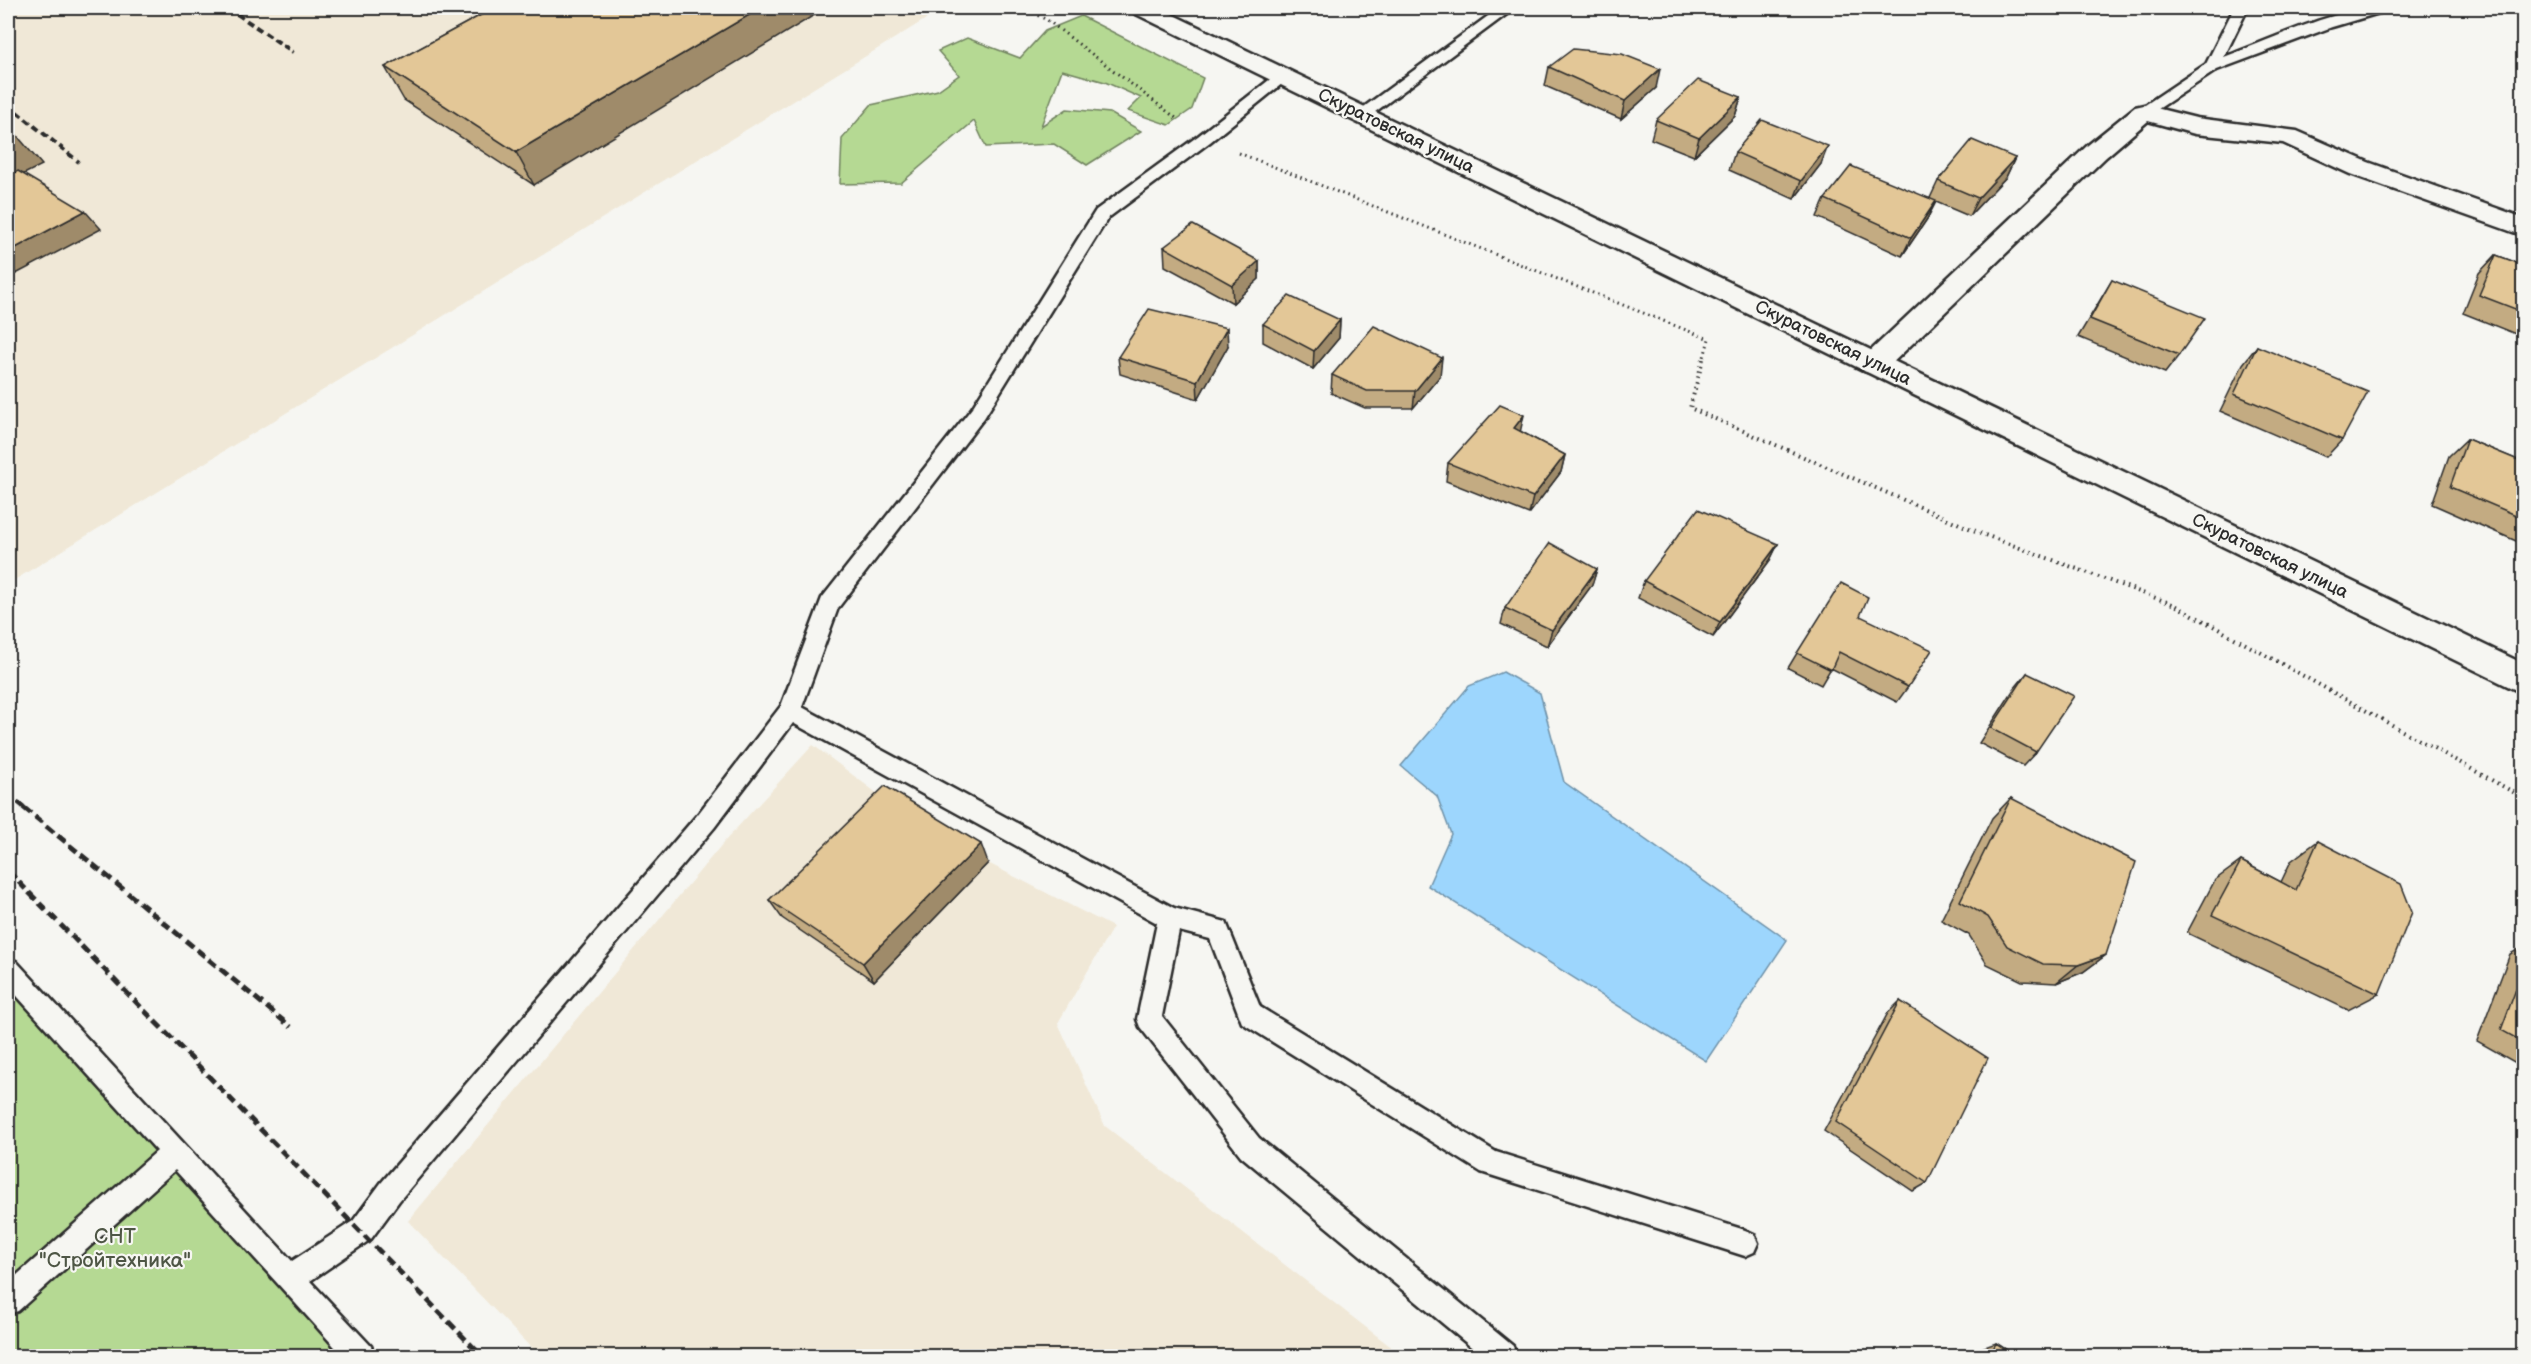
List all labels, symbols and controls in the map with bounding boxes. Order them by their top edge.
street label: Скуратовская улица [1315,84,1478,178]
street label: Скуратовская улица [1752,296,1915,390]
street label: Скуратовская улица [2189,509,2352,603]
park label: СНТ "Стройтехника" [39,1224,191,1273]

